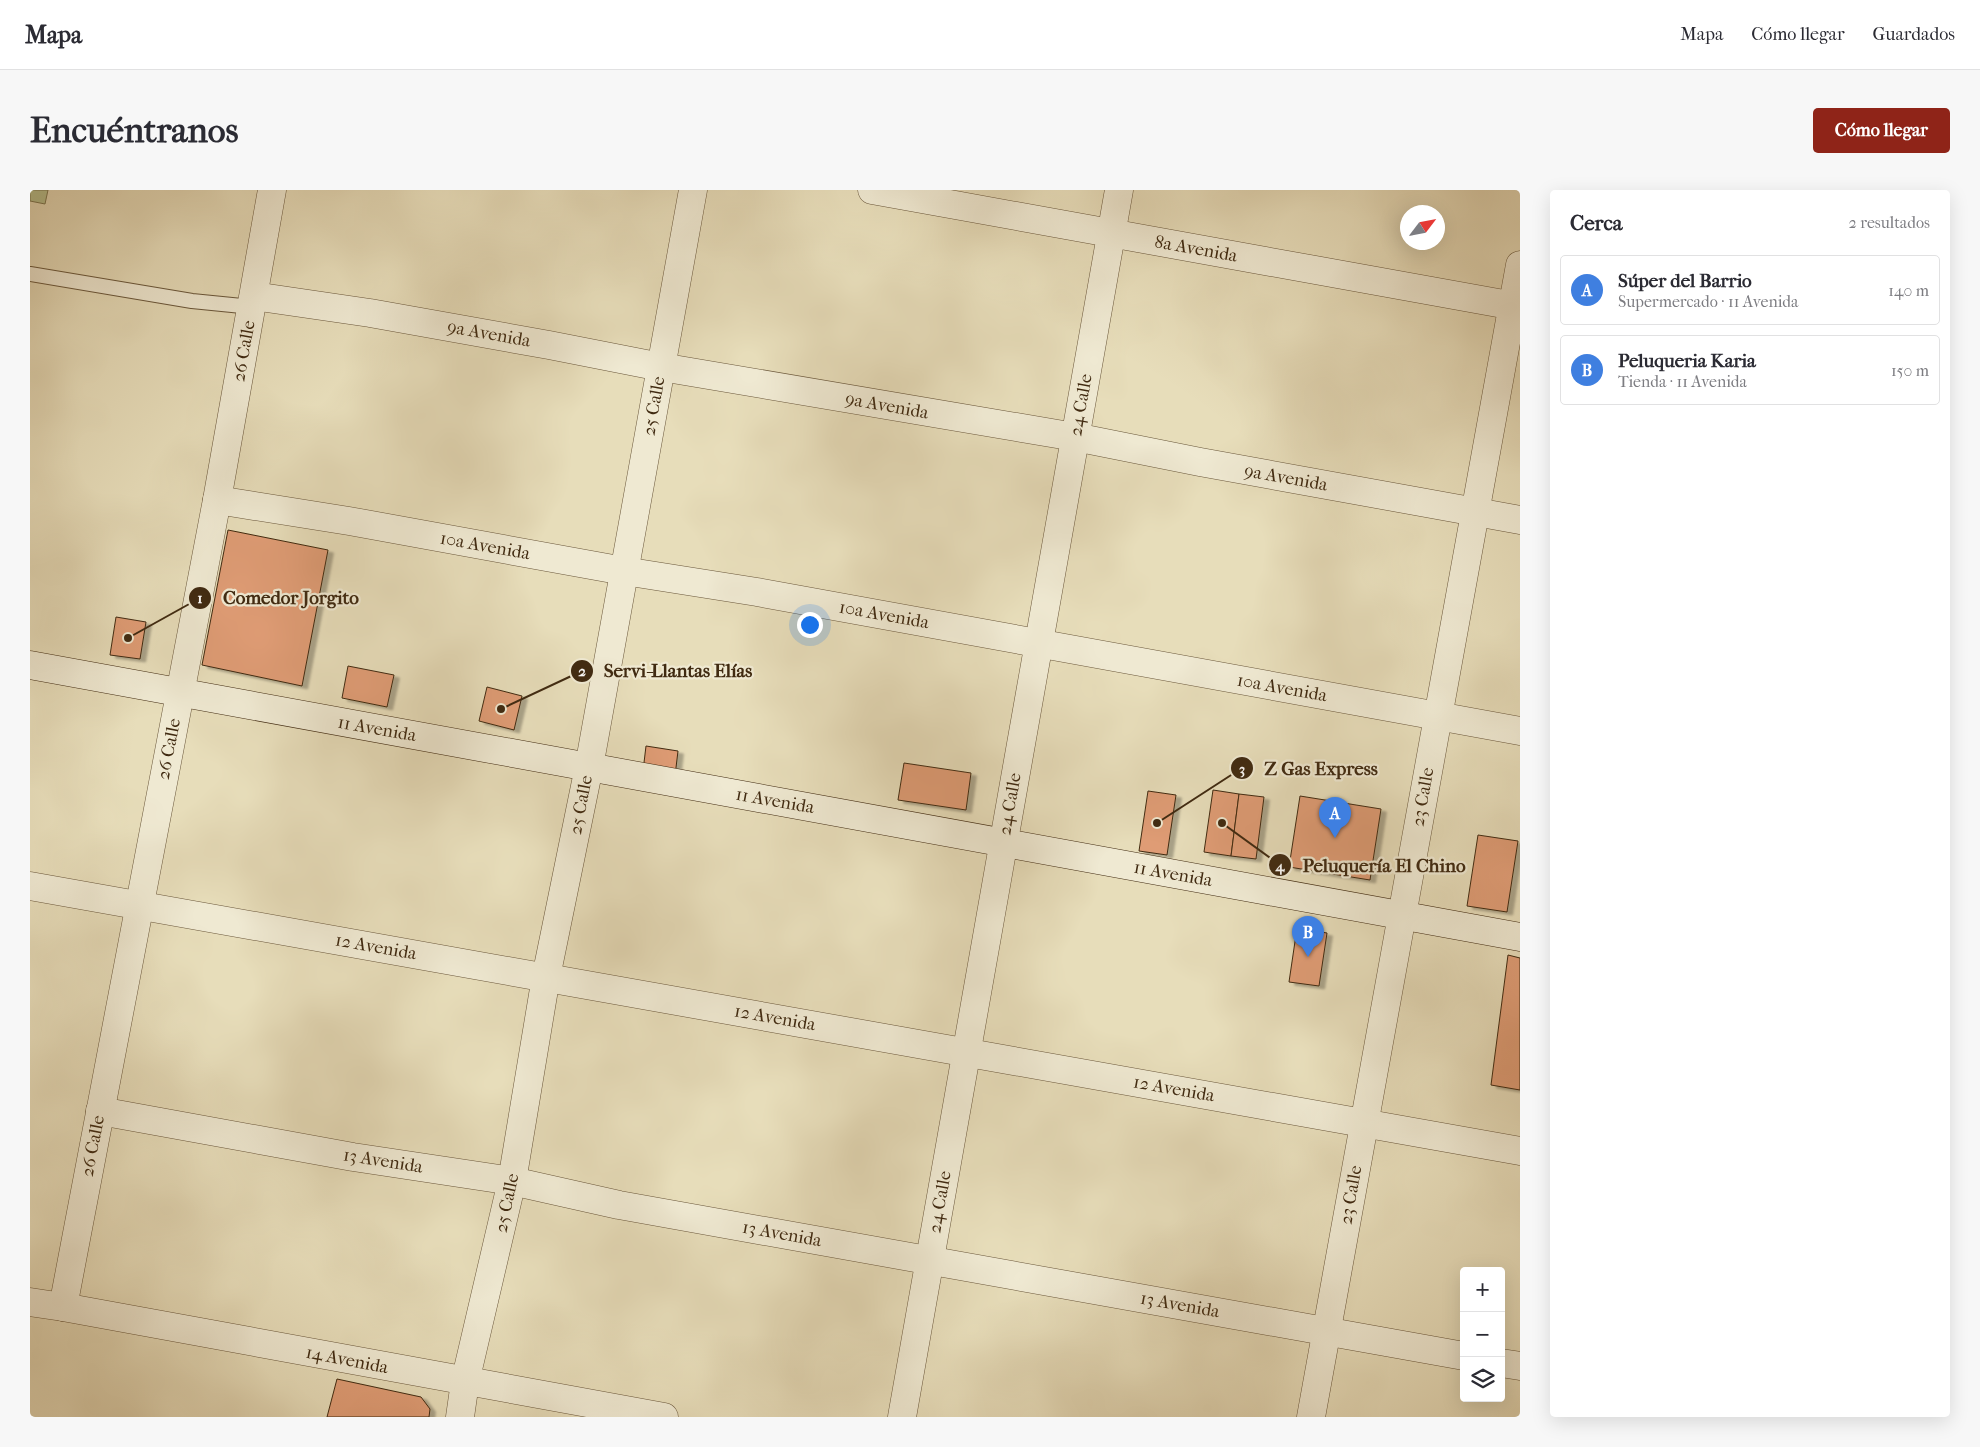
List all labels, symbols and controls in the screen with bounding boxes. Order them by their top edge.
text: Mapa [25,21,82,49]
text: Mapa [1680,24,1723,45]
text: Cómo llegar [1751,24,1845,45]
text: Guardados [1873,24,1955,45]
button: Cómo llegar [1813,108,1950,153]
text: Encuéntranos [30,110,238,151]
north arrow [1400,205,1445,250]
text: Cerca [1570,211,1622,235]
text: 2 resultados [1849,213,1930,232]
street label: 8a Avenida [1153,231,1240,267]
text: Súper del Barrio [1618,270,1752,292]
text: A [1582,281,1592,300]
text: 140 m [1888,281,1929,300]
text: Supermercado · 11 Avenida [1618,292,1798,311]
street label: 9a Avenida [446,316,533,352]
street label: 26 Calle [228,319,260,383]
text: Peluqueria Karia [1618,350,1756,372]
text: B [1582,361,1592,380]
text: 150 m [1891,361,1929,380]
street label: 24 Calle [1065,372,1097,438]
text: Tienda · 11 Avenida [1618,372,1747,391]
street label: 25 Calle [638,375,670,437]
street label: 9a Avenida [844,388,931,424]
street label: 9a Avenida [1243,460,1330,496]
street label: 10a Avenida [438,528,532,564]
callout: Comedor Jorgito [188,581,369,615]
text: Comedor Jorgito [223,587,359,609]
text: 1 [197,589,203,607]
street label: 10a Avenida [837,597,931,633]
your location [797,612,823,638]
callout: Servi-Llantas Elías [569,654,763,688]
text: Servi-Llantas Elías [604,660,752,682]
text: 2 [578,662,586,680]
street label: 10a Avenida [1235,670,1329,706]
street label: 11 Avenida [336,712,419,746]
street label: 26 Calle [153,716,185,781]
callout: Z Gas Express [1229,751,1388,785]
text: Z Gas Express [1264,758,1378,780]
text: 3 [1239,760,1245,778]
street label: 23 Calle [1407,766,1439,828]
street label: 24 Calle [994,771,1026,837]
street label: 25 Calle [565,773,597,836]
street label: 11 Avenida [734,784,817,818]
pin: A [1319,797,1351,838]
callout: Peluquería El Chino [1268,848,1476,882]
text: Peluquería El Chino [1302,855,1466,877]
street label: 11 Avenida [1132,857,1215,891]
text: 4 [1275,857,1286,875]
pin: B [1292,916,1324,957]
street label: 12 Avenida [334,930,419,965]
street label: 12 Avenida [733,1001,818,1036]
street label: 12 Avenida [1132,1072,1217,1107]
street label: 26 Calle [77,1113,109,1178]
street label: 13 Avenida [342,1144,425,1178]
street label: 23 Calle [1335,1164,1367,1226]
street label: 24 Calle [924,1169,956,1235]
street label: 25 Calle [490,1171,524,1235]
street label: 13 Avenida [741,1217,824,1251]
map controls [1460,1267,1505,1402]
button: + [1460,1267,1505,1312]
street label: 13 Avenida [1139,1288,1222,1322]
button: − [1460,1312,1505,1357]
street label: 14 Avenida [304,1342,391,1378]
button: layers [1460,1357,1505,1402]

